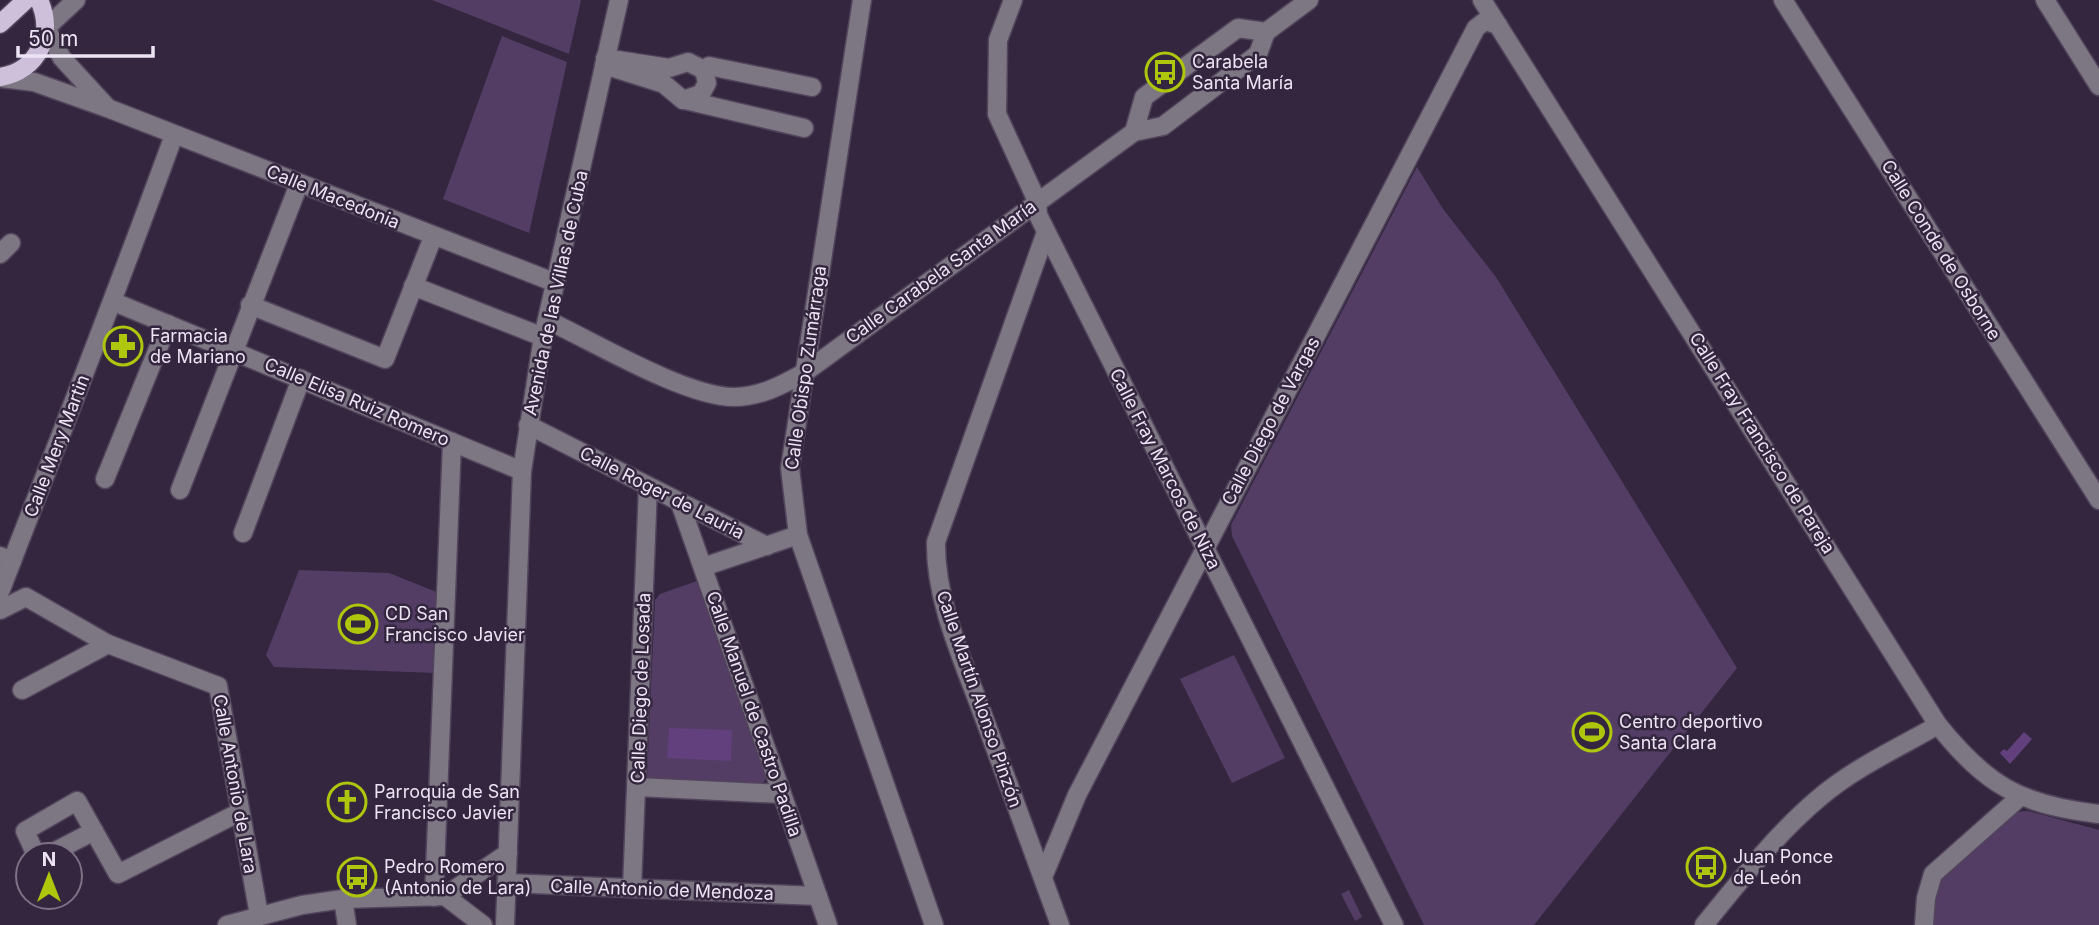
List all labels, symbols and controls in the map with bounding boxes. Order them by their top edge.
scale bar [18,14,152,58]
text: 50 m [28,26,78,51]
bus stop icon: Carabela Santa María [1144,51,1186,93]
place label: Carabela Santa María [1192,51,1293,93]
street label: Calle Conde de Osborne [1877,156,2006,344]
street label: Calle Macedonia [264,160,403,233]
street label: Avenida de las Villas de Cuba [519,168,592,417]
street label: Calle Carabela Santa María [841,195,1040,348]
street label: Calle Obispo Zumárraga [781,264,830,471]
pharmacy icon: Farmacia de Mariano [102,325,144,367]
place label: Farmacia de Mariano [150,325,246,367]
street label: Calle Fray Francisco de Pareja [1685,328,1839,557]
street label: Calle Diego de Vargas [1217,333,1324,509]
street label: Calle Elisa Ruiz Romero [262,353,453,450]
street label: Calle Fray Marcos de Niza [1106,365,1225,573]
street label: Calle Mery Martin [20,372,93,520]
street label: Calle Roger de Lauria [576,442,748,543]
street label: Calle Manuel de Castro Padilla [702,588,806,839]
street label: Calle Martín Alonso Pinzón [932,588,1027,810]
street label: Calle Diego de Losada [627,592,654,784]
sports icon: CD San Francisco Javier [337,603,379,645]
place label: CD San Francisco Javier [385,603,525,645]
street label: Calle Antonio de Lara [209,693,262,875]
sports icon: Centro deportivo Santa Clara [1571,711,1613,753]
place label: Centro deportivo Santa Clara [1619,711,1763,753]
church icon: Parroquia de San Francisco Javier [326,781,368,823]
place label: Parroquia de San Francisco Javier [374,781,520,823]
north arrow [14,841,84,911]
bus stop icon: Juan Ponce de León [1685,846,1727,888]
place label: Juan Ponce de León [1733,846,1833,888]
text: N [42,848,56,871]
bus stop icon: Pedro Romero (Antonio de Lara) [336,856,378,898]
place label: Pedro Romero (Antonio de Lara) [384,856,531,898]
street label: Calle Antonio de Mendoza [550,875,774,904]

